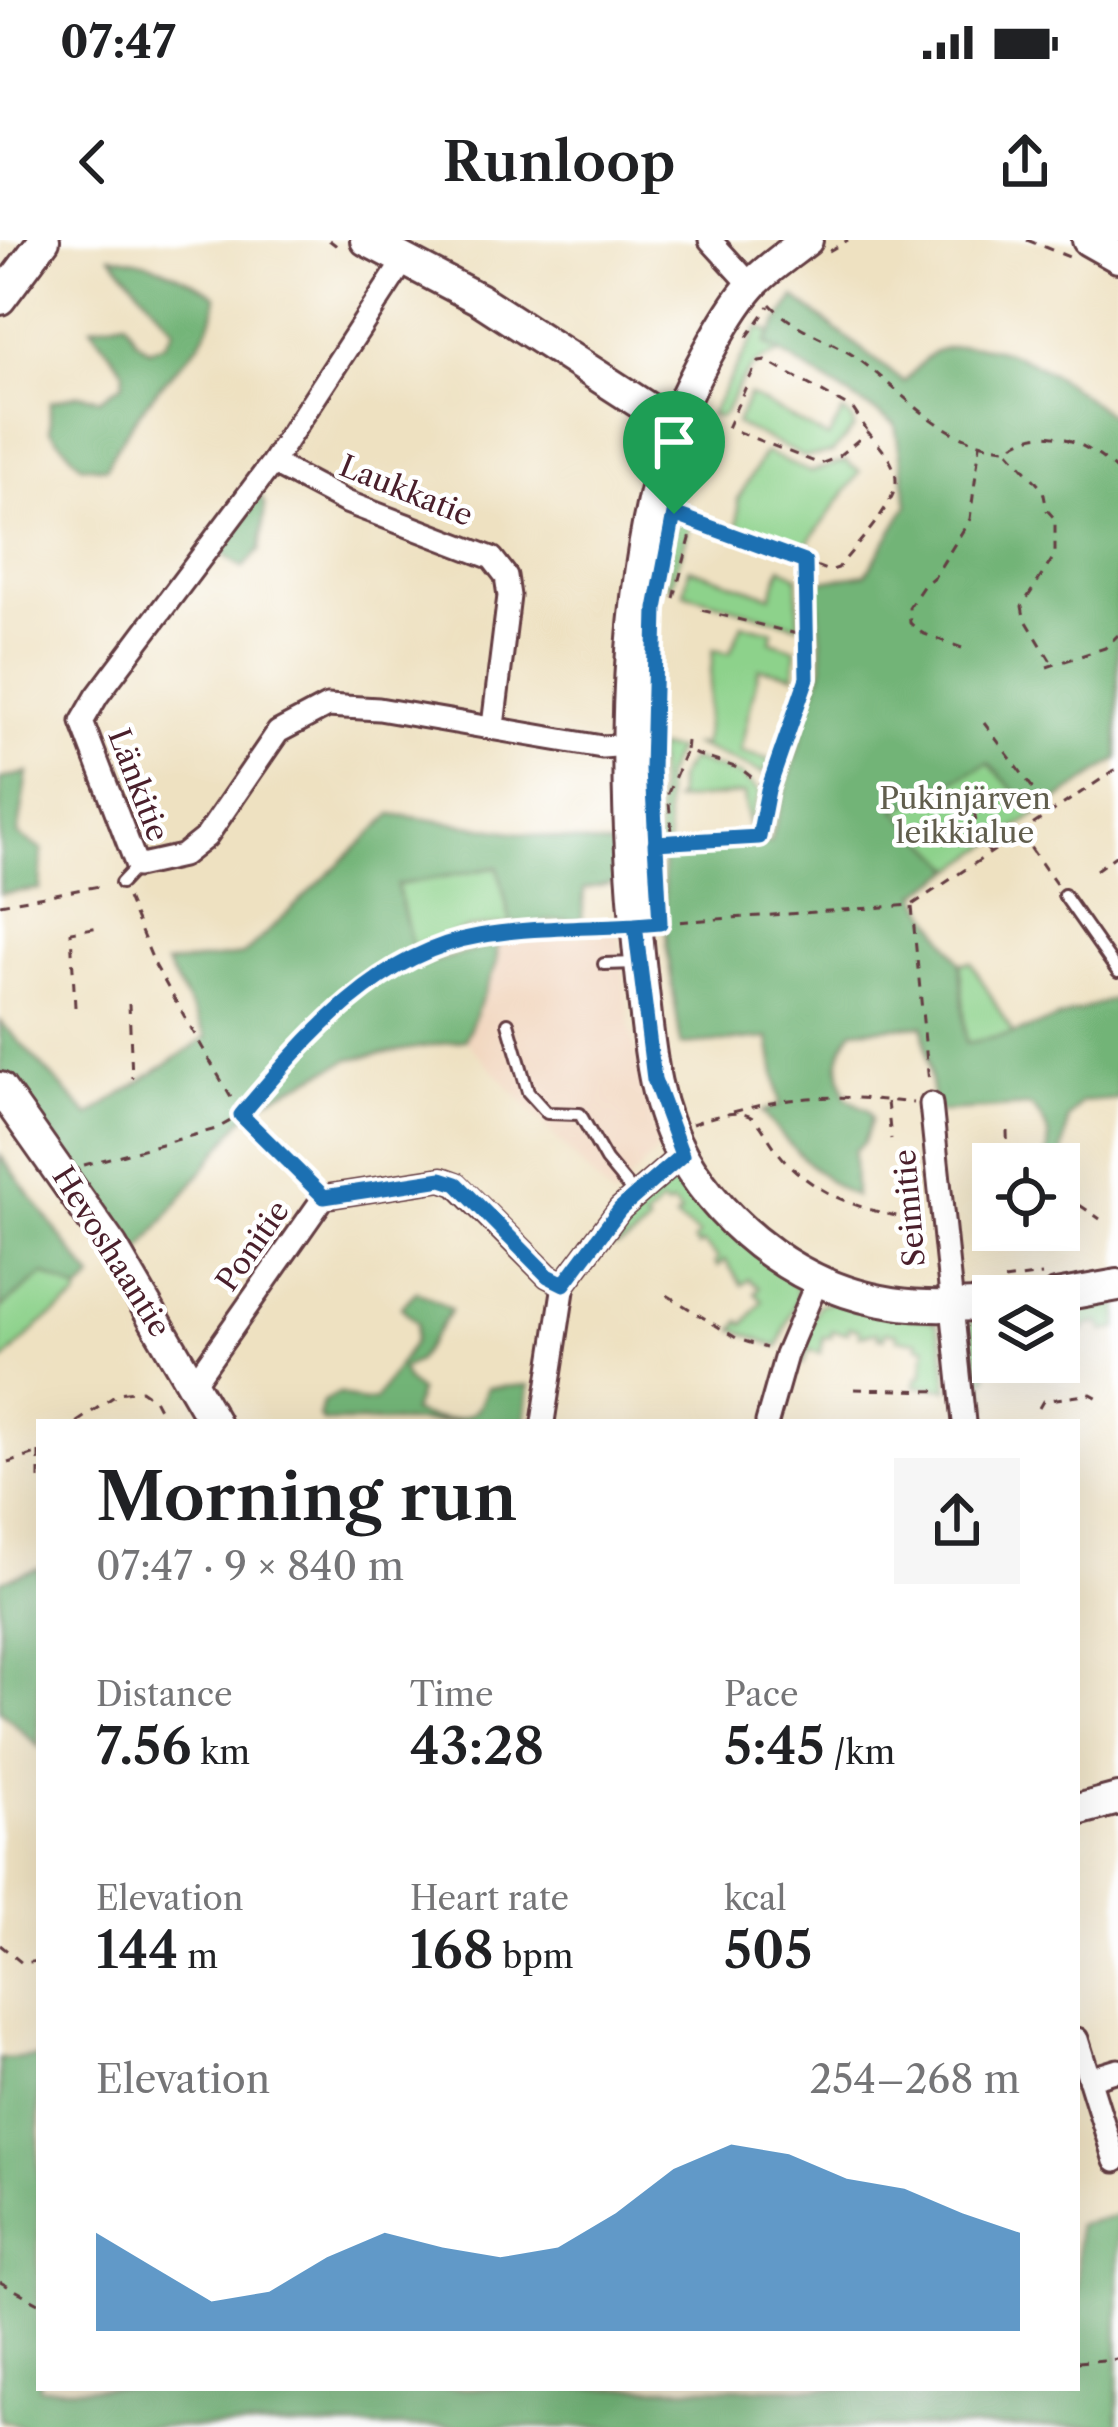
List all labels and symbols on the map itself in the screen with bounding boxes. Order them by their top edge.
pin [623,391,725,514]
street label: Laukkatie [334,447,478,534]
street label: Länkitie [100,723,177,846]
park label: Pukinjärven leikkialue [879,780,1051,851]
street label: Seimitie [886,1148,933,1268]
street label: Hevoshaantie [44,1160,178,1344]
street label: Ponitie [208,1193,297,1298]

